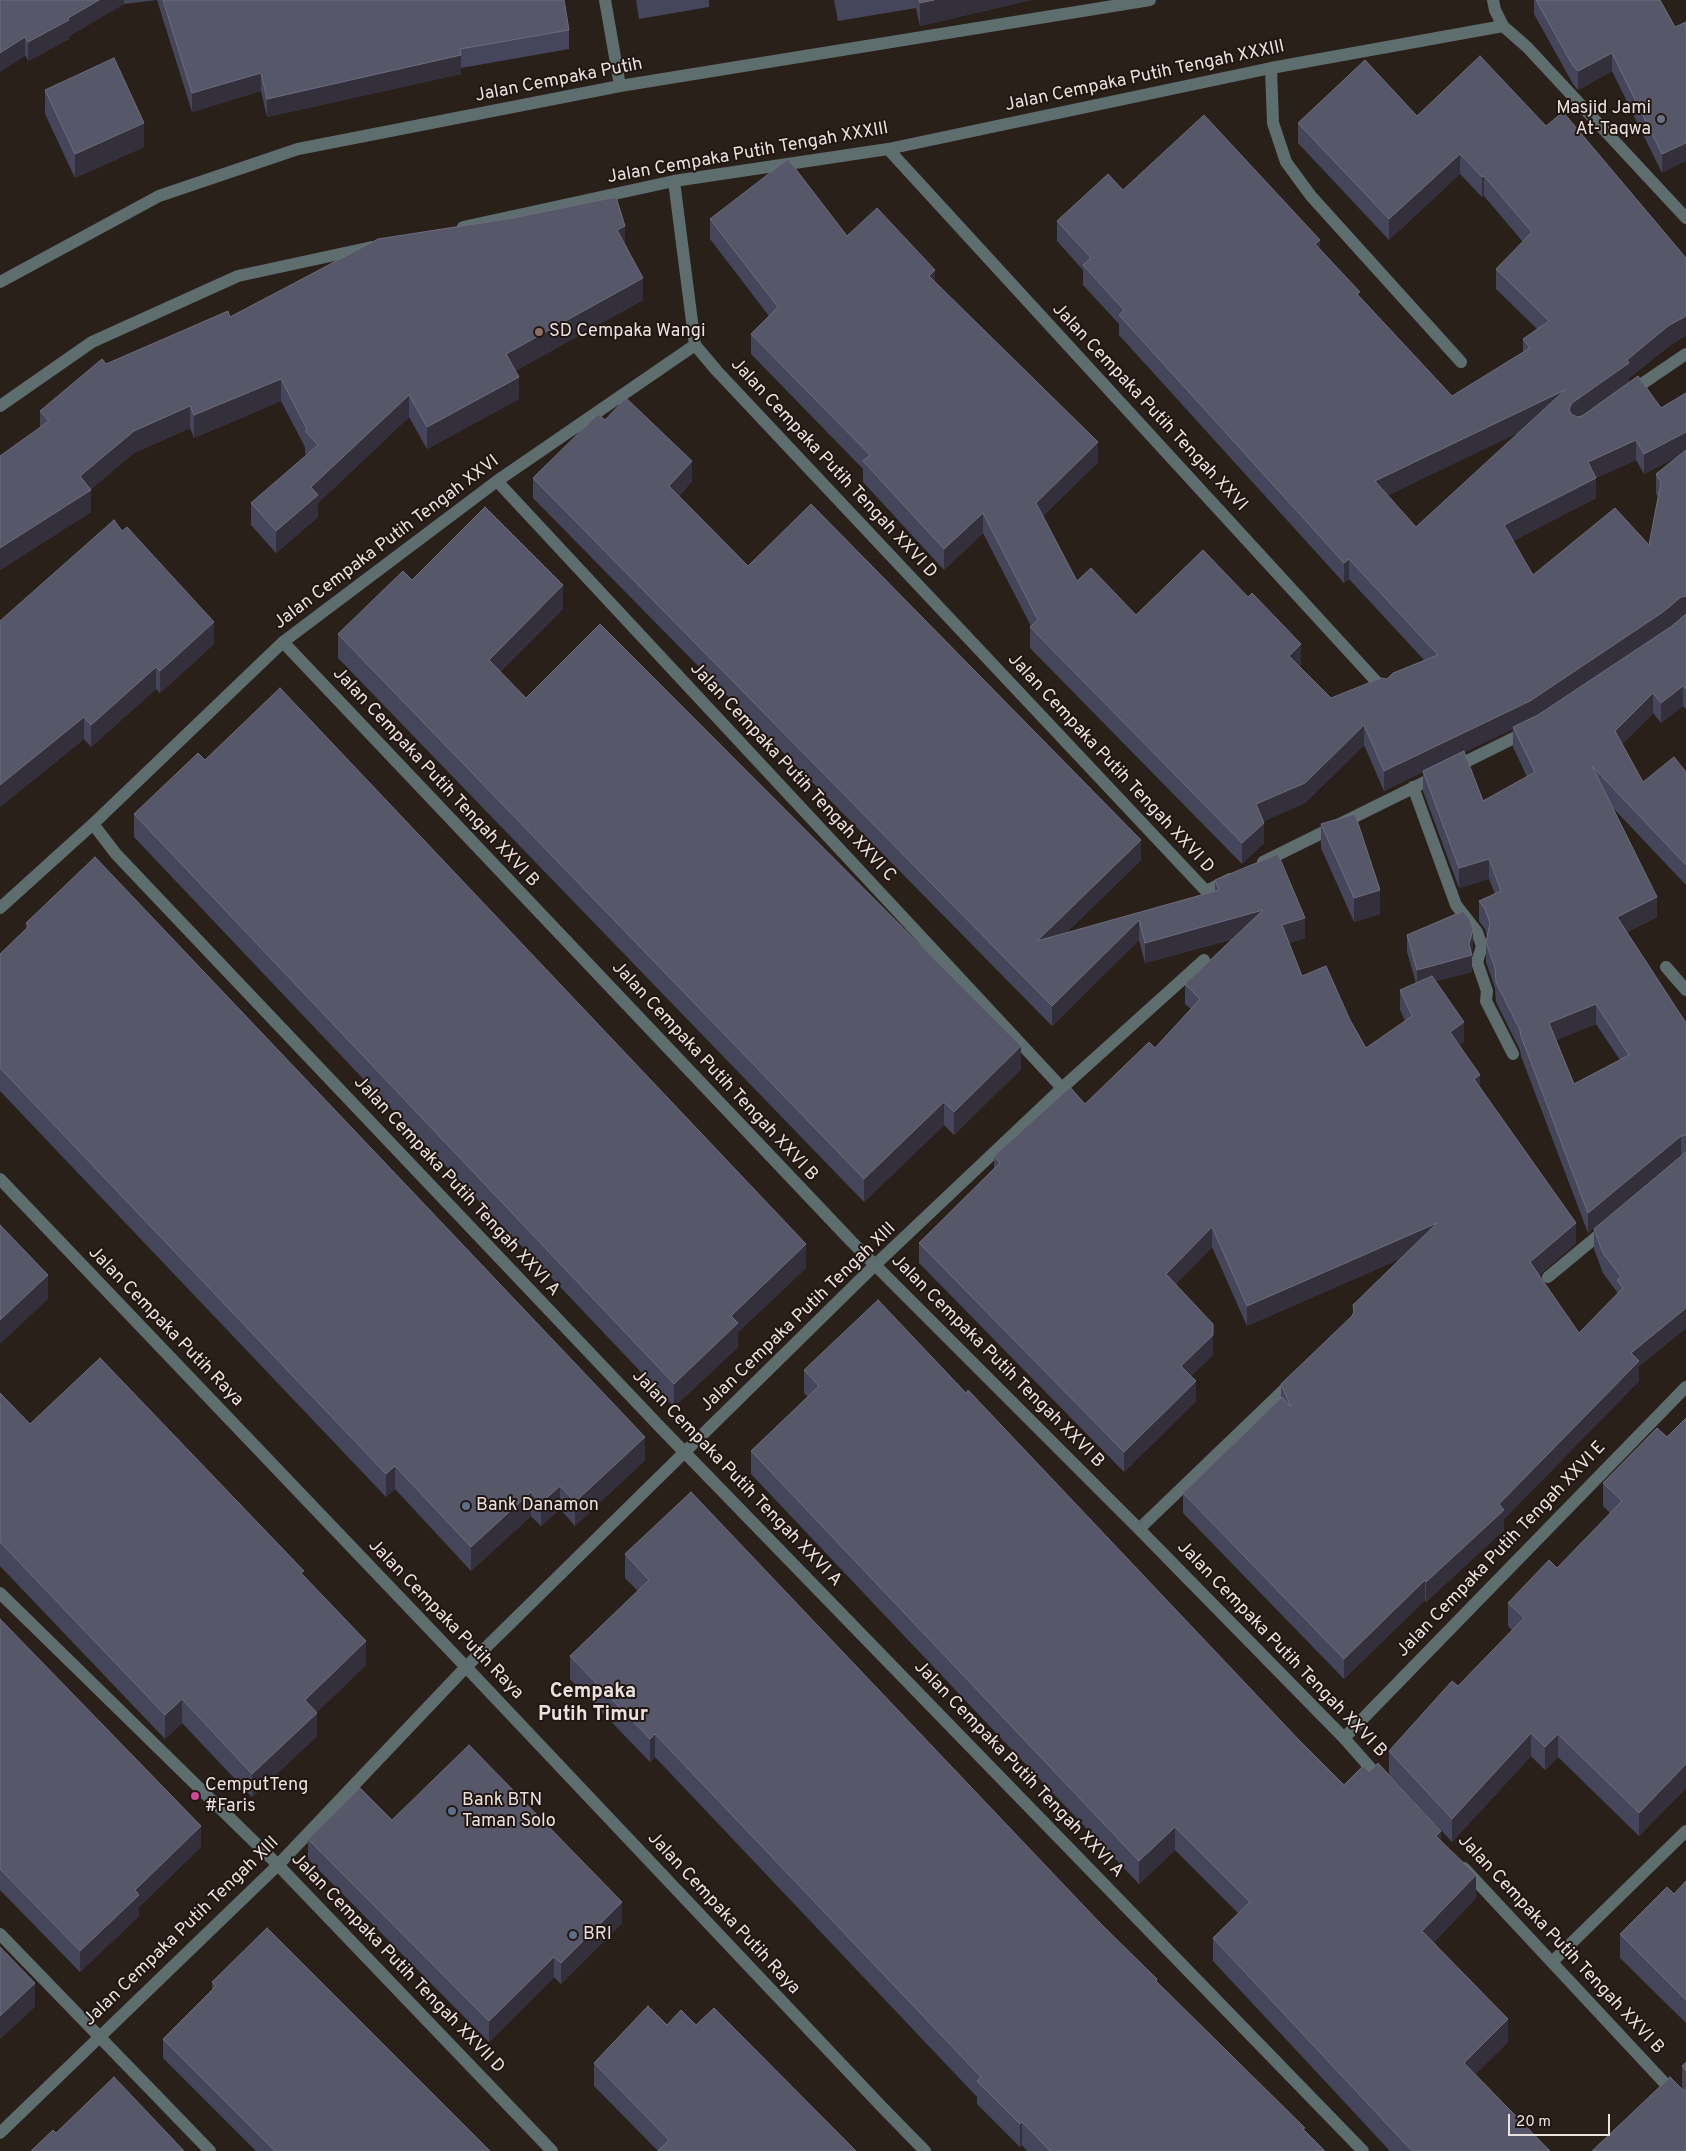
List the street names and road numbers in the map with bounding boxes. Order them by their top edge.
street label: Jalan Cempaka Putih Tengah XXXIII [1003,37,1287,117]
street label: Jalan Cempaka Putih [473,54,645,108]
street label: Jalan Cempaka Putih Tengah XXXIII [606,119,890,189]
street label: Jalan Cempaka Putih Tengah XXVI [1047,299,1251,517]
street label: Jalan Cempaka Putih Tengah XXVI D [725,354,941,584]
street label: Jalan Cempaka Putih Tengah XXVI [270,451,504,635]
street label: Jalan Cempaka Putih Tengah XXVI D [1002,649,1218,879]
street label: Jalan Cempaka Putih Tengah XXVI C [684,659,900,887]
street label: Jalan Cempaka Putih Tengah XXVI B [327,664,543,892]
street label: Jalan Cempaka Putih Tengah XXVI B [606,958,822,1186]
street label: Jalan Cempaka Putih Tengah XXVI A [348,1072,564,1302]
street label: Jalan Cempaka Putih Tengah XIII [697,1219,901,1417]
street label: Jalan Cempaka Putih Raya [83,1242,247,1412]
street label: Jalan Cempaka Putih Tengah XXVI B [886,1251,1108,1473]
street label: Jalan Cempaka Putih Tengah XXVI A [626,1366,846,1592]
street label: Jalan Cempaka Putih Tengah XXVI E [1393,1438,1611,1662]
street label: Jalan Cempaka Putih Raya [363,1535,527,1705]
street label: Jalan Cempaka Putih Tengah XXVI B [1172,1537,1390,1763]
street label: Jalan Cempaka Putih Tengah XXVI A [908,1657,1128,1883]
street label: Jalan Cempaka Putih Raya [642,1828,804,2000]
street label: Jalan Cempaka Putih Tengah XXVI B [1452,1831,1668,2059]
street label: Jalan Cempaka Putih Tengah XIII [80,1833,284,2031]
street label: Jalan Cempaka Putih Tengah XXVII D [286,1849,508,2079]

